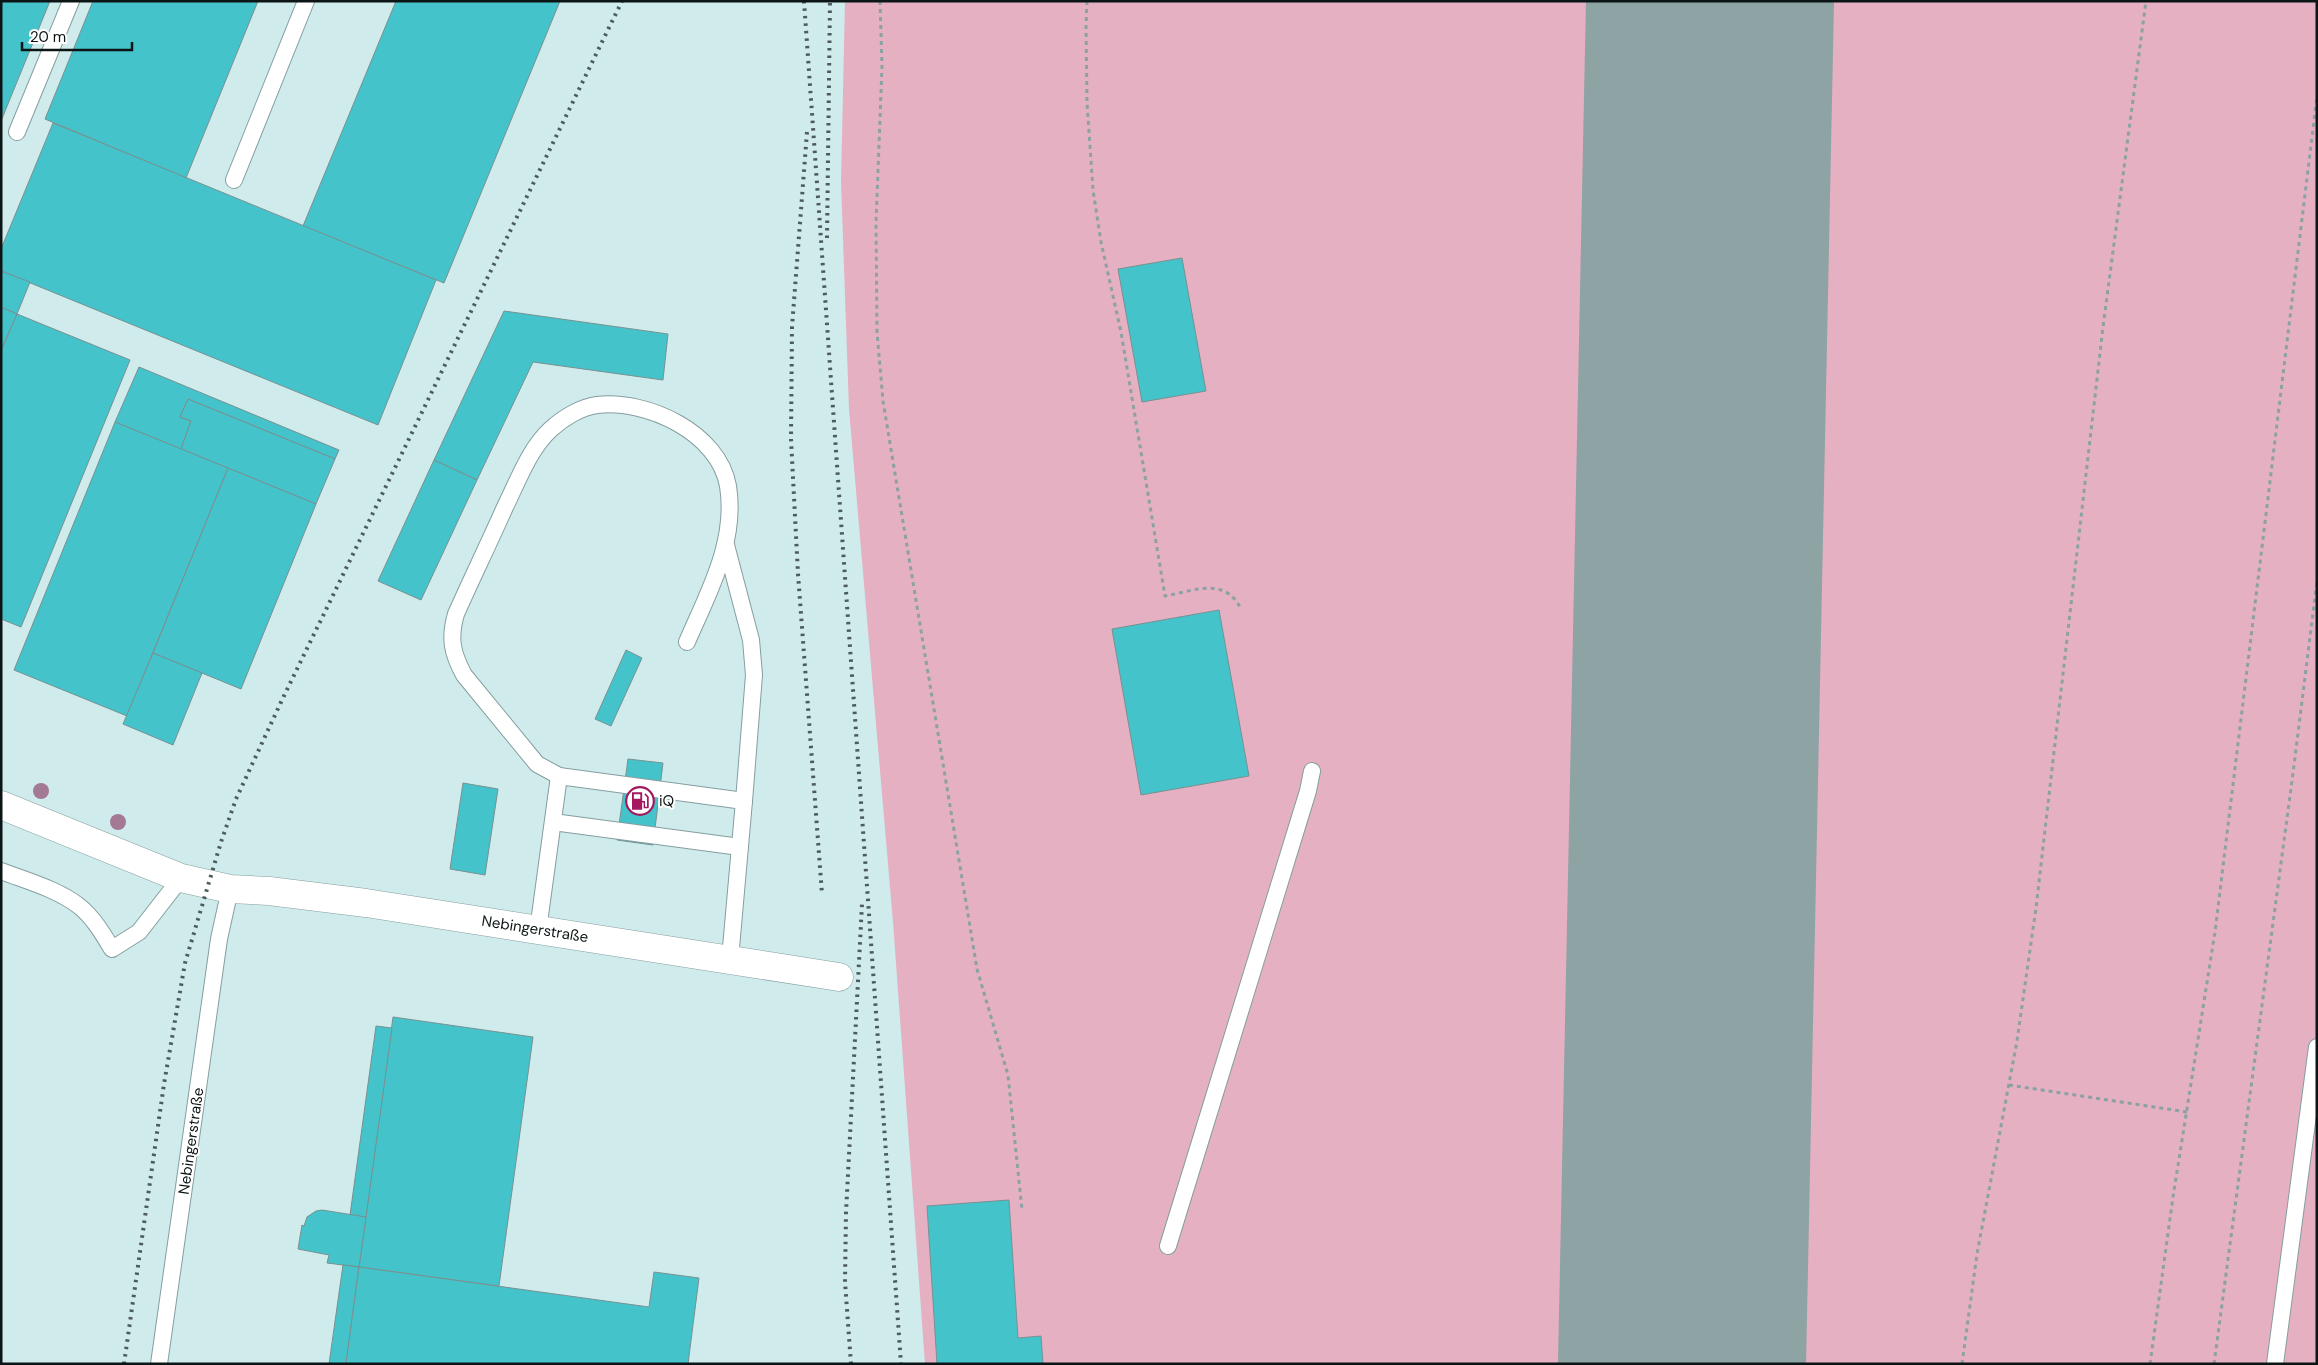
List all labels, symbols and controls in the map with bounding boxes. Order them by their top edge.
scale bar [22,20,132,52]
text: 20 m [30,27,66,47]
fuel station icon: iQ [625,786,655,816]
place label: iQ [659,791,674,811]
street label: Nebingerstraße [480,911,590,947]
street label: Nebingerstraße [174,1086,208,1196]

